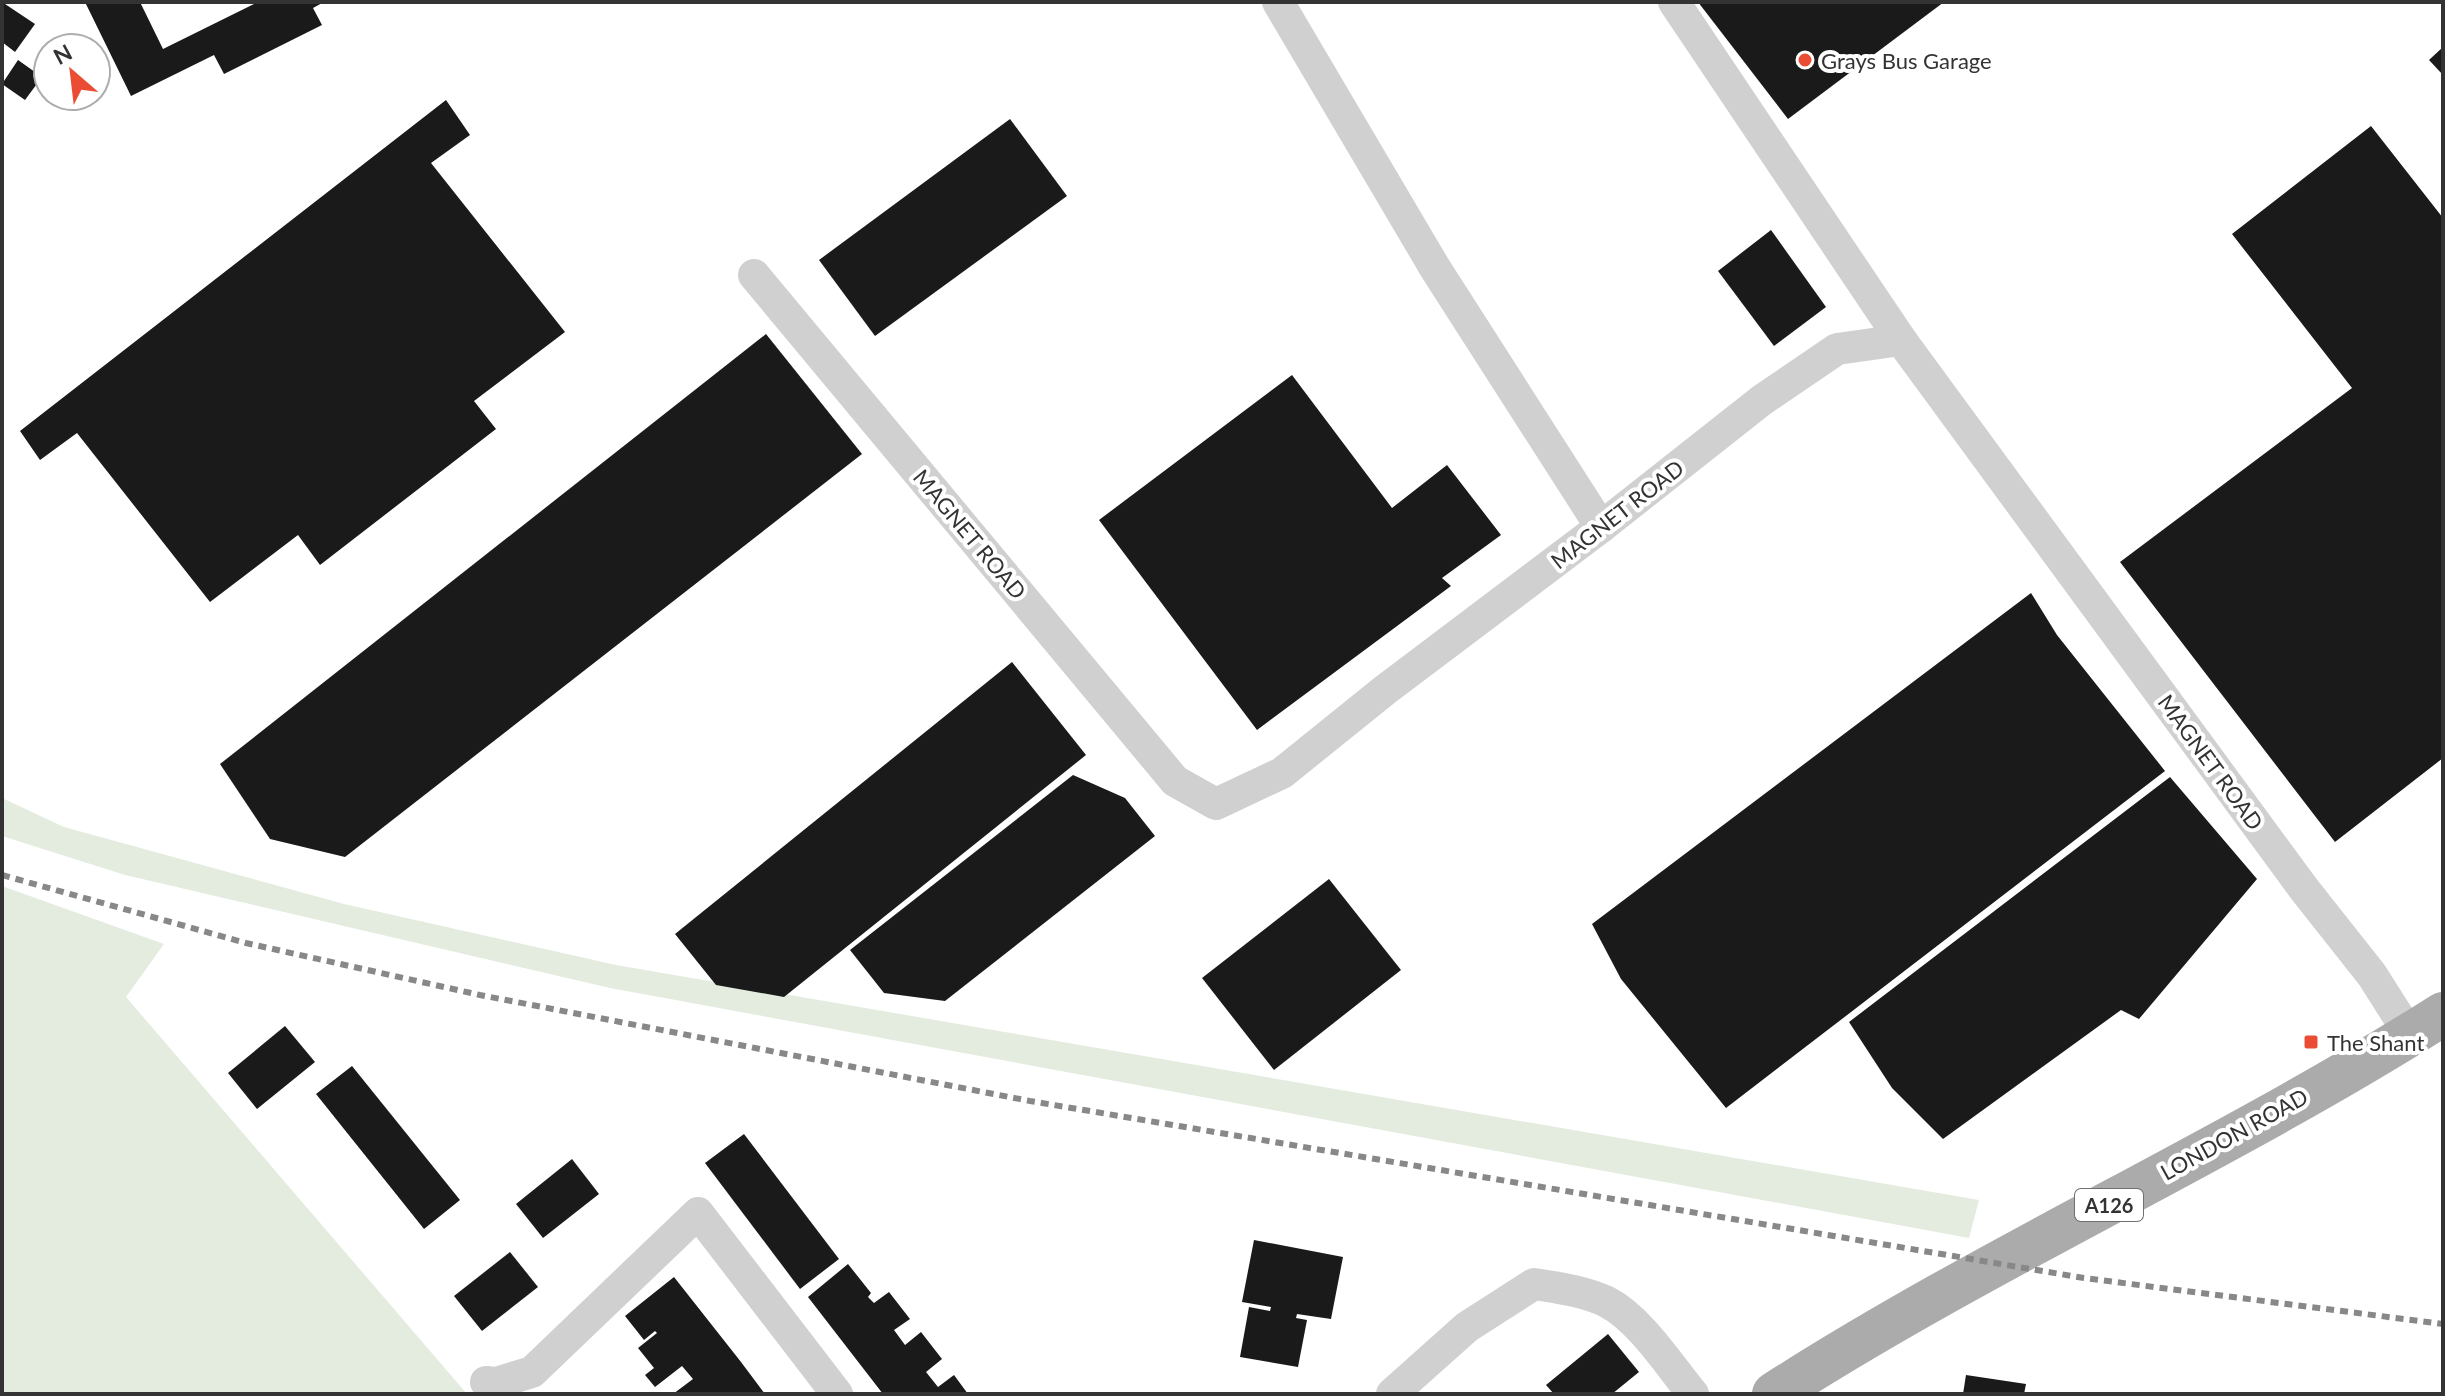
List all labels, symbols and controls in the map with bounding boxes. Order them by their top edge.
north arrow [32,32,112,112]
text: N [49,38,76,70]
place label: Grays Bus Garage [1821,47,1992,74]
marker: Grays Bus Garage [1796,51,1814,69]
street label: MAGNET ROAD [1545,454,1689,574]
street label: MAGNET ROAD [908,464,1032,604]
street label: MAGNET ROAD [2153,689,2269,835]
place label: The Shant [2327,1029,2424,1056]
marker: The Shant [2302,1033,2320,1051]
street label: LONDON ROAD [2156,1082,2312,1186]
road number: A126 [2075,1189,2143,1221]

